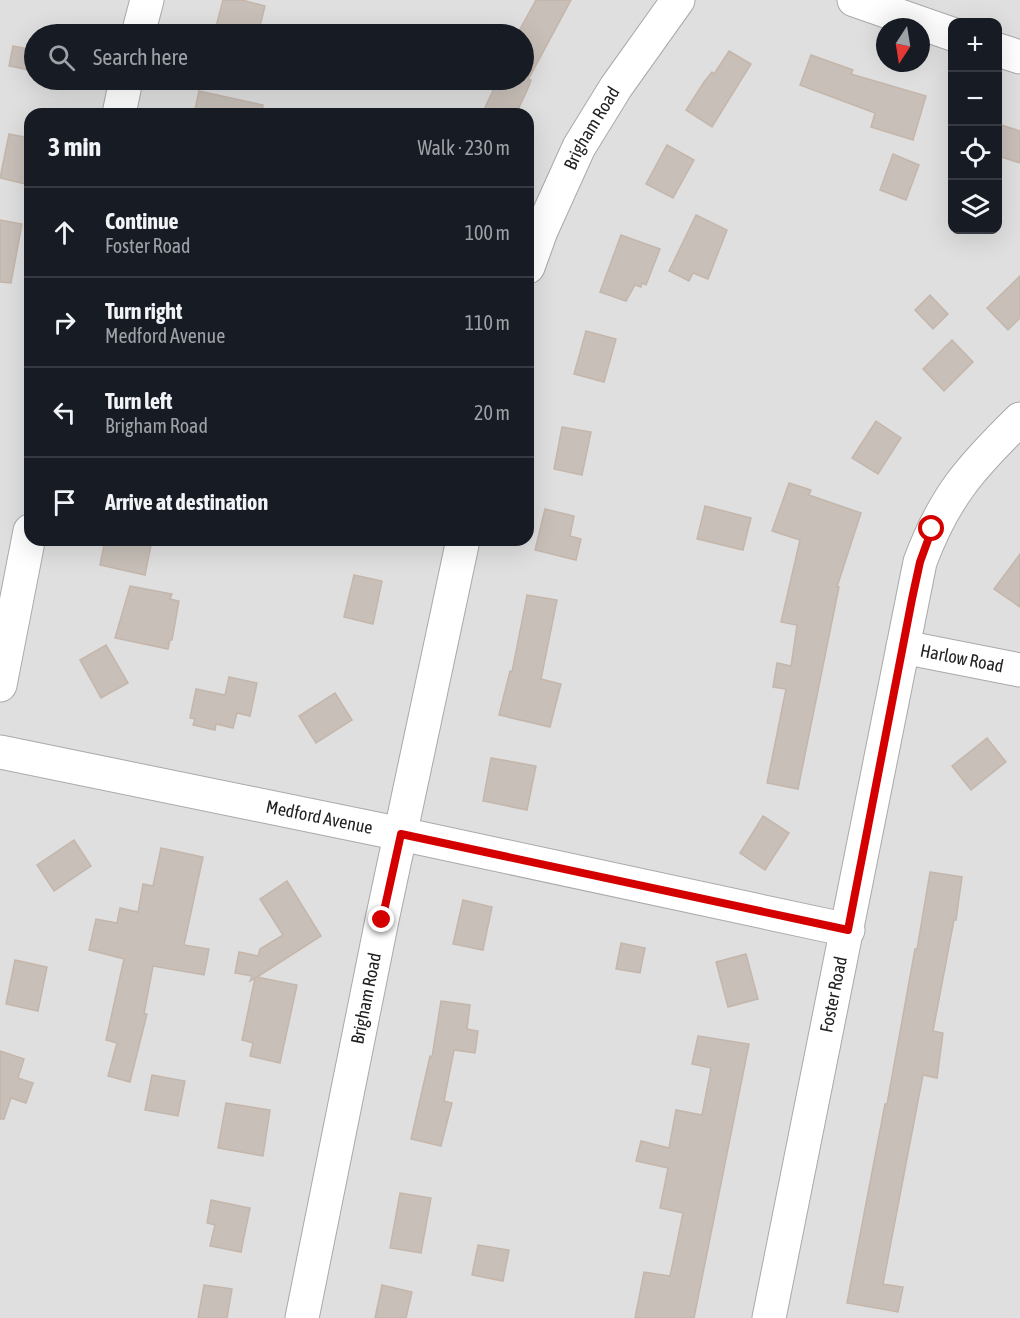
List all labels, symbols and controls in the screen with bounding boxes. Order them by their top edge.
north arrow [876,18,930,72]
map controls [948,18,1002,234]
button: + [948,18,1002,72]
search box [24,24,534,90]
icon: search [45,41,78,74]
text: Search here [93,44,188,70]
button: − [948,72,1002,126]
street label: Brigham Road [559,83,624,173]
button: locate [948,126,1002,180]
text: 3 min [48,132,101,162]
text: Walk · 230 m [418,136,510,159]
button: layers [948,180,1002,234]
text: Continue [105,208,179,234]
icon: ahead [48,216,81,249]
text: 100 m [465,221,510,244]
text: Foster Road [105,234,191,257]
text: Turn right [105,298,182,324]
icon: right [48,306,81,339]
text: 110 m [465,311,510,334]
text: Medford Avenue [105,324,225,347]
text: Turn left [105,388,172,414]
icon: left [48,396,81,429]
text: 20 m [474,401,510,424]
text: Brigham Road [105,414,208,437]
icon: arrive [48,486,81,519]
text: Arrive at destination [105,489,268,515]
route start [918,515,944,541]
street label: Harlow Road [918,640,1006,677]
street label: Medford Avenue [264,796,375,838]
route end [368,906,394,932]
street label: Brigham Road [346,951,385,1046]
street label: Foster Road [815,954,851,1034]

